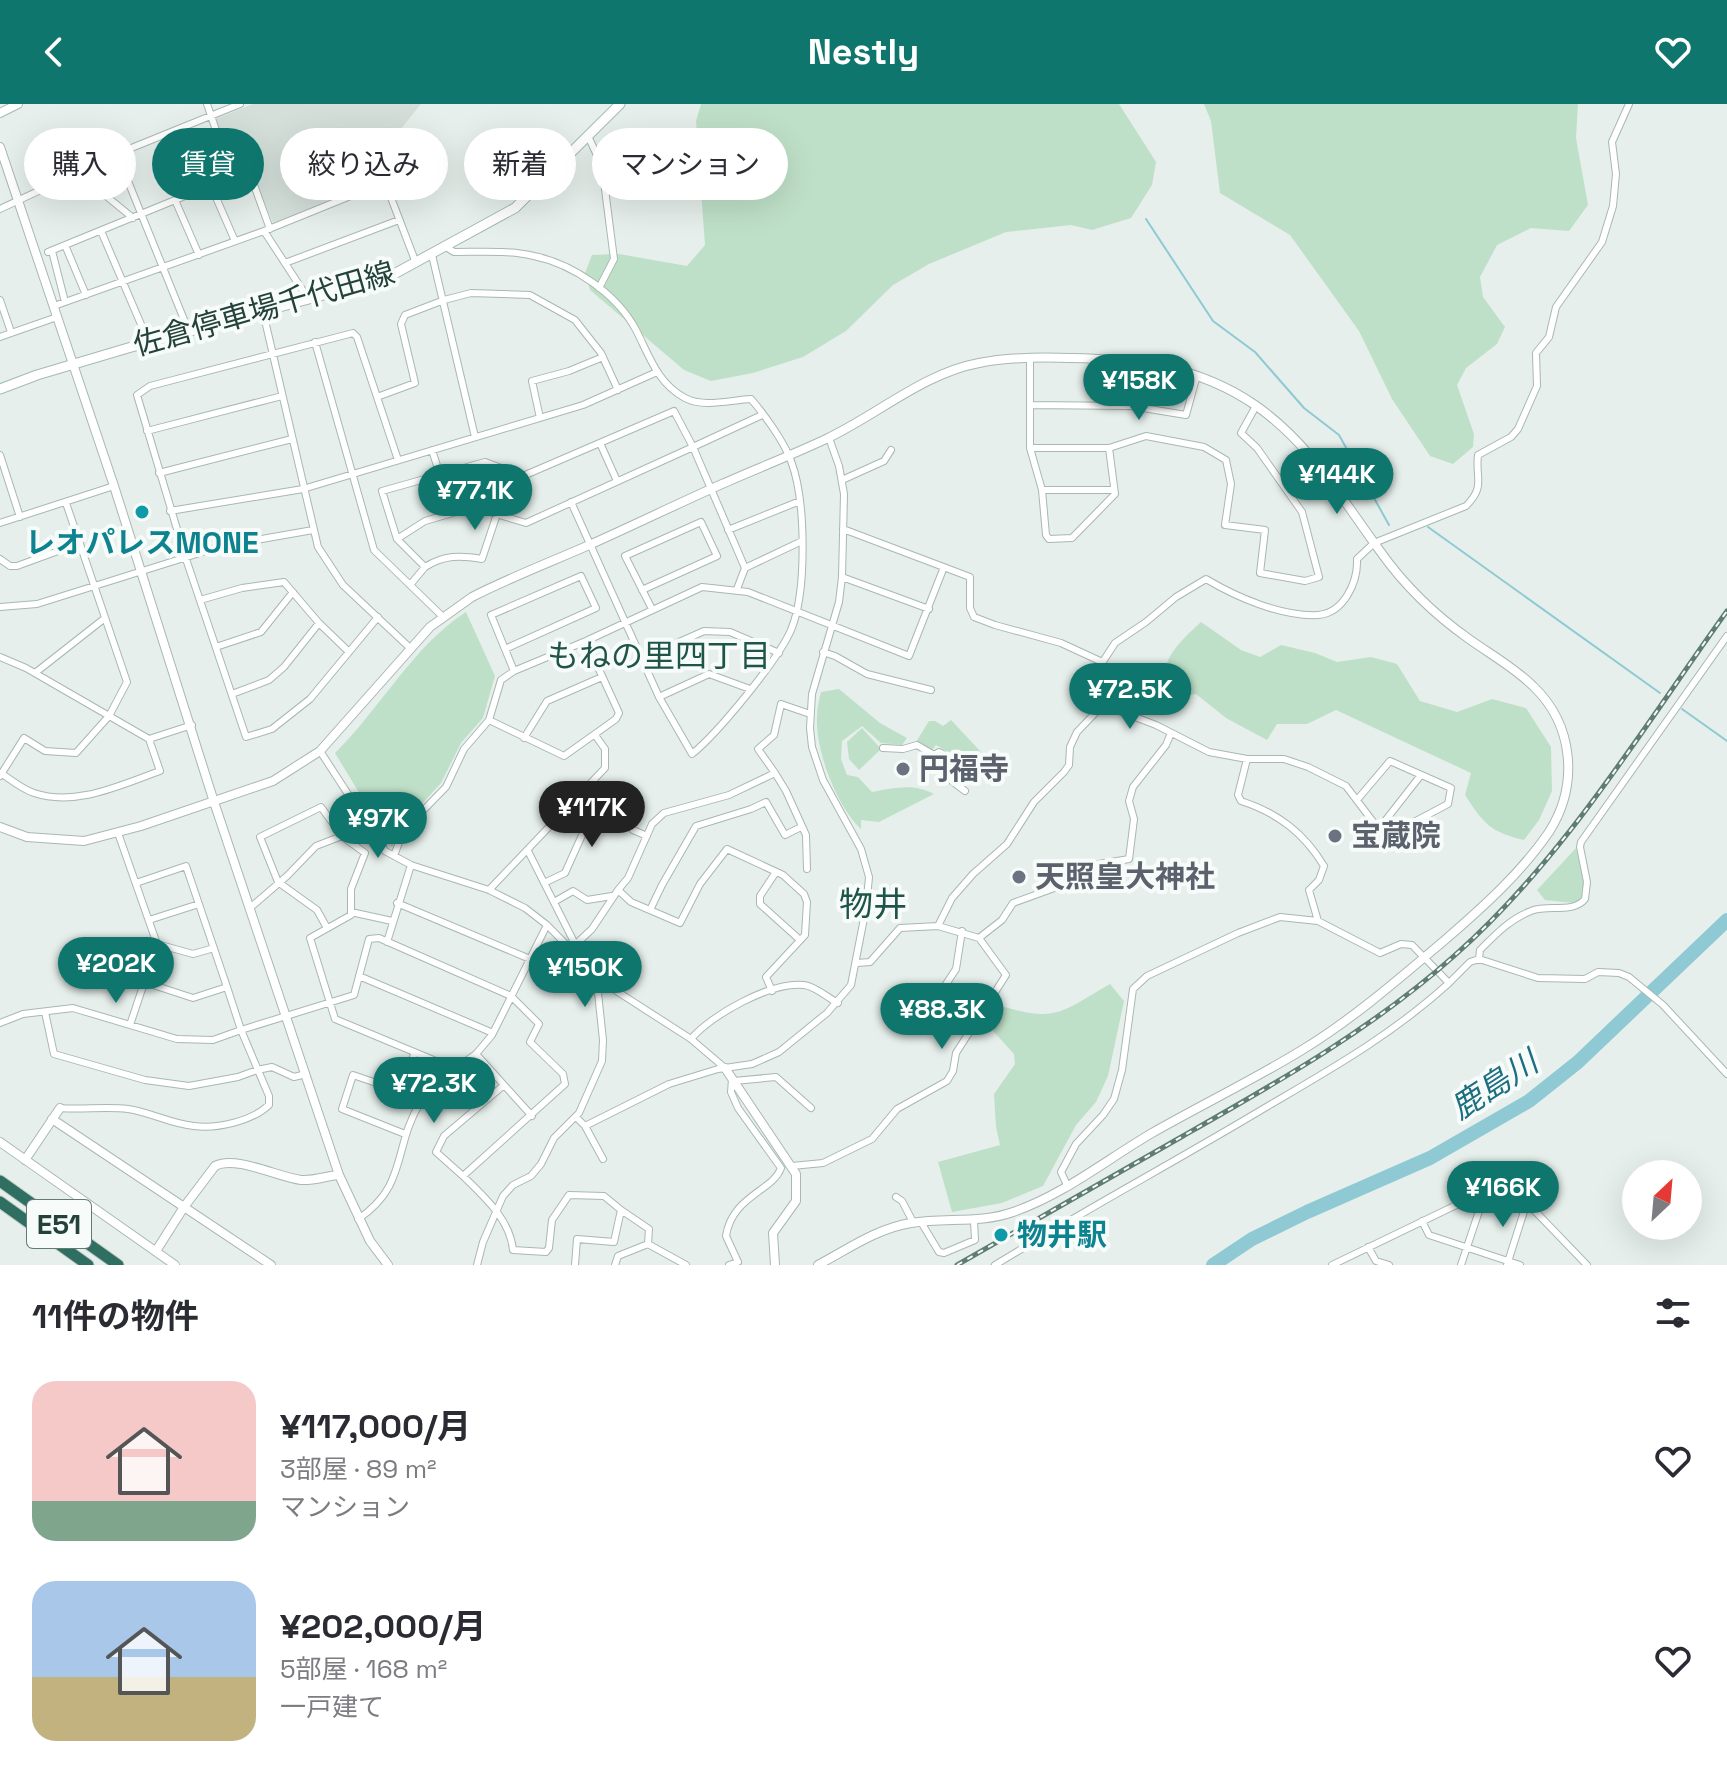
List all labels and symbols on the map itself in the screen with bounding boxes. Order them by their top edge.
street label: 佐倉停車場千代田線 [129,253,399,364]
pin: ¥158K [1083,354,1195,422]
pin: ¥144K [1281,448,1393,516]
pin: ¥77.1K [410,464,540,532]
marker: レオパレスMONE [133,503,151,521]
place label: レオパレスMONE [25,523,259,562]
district label: もねの里四丁目 [547,636,771,676]
pin: ¥72.5K [1065,663,1195,731]
place label: 円福寺 [919,749,1009,788]
marker: 円福寺 [894,760,912,778]
pin: ¥117K [536,781,648,849]
pin: ¥97K [331,792,425,860]
place label: 宝蔵院 [1351,816,1441,855]
marker: 宝蔵院 [1326,827,1344,845]
place label: 天照皇大神社 [1035,857,1215,896]
marker: 天照皇大神社 [1010,868,1028,886]
district label: 物井 [839,883,907,926]
pin: ¥202K [60,937,172,1005]
pin: ¥150K [529,941,641,1009]
pin: ¥88.3K [877,983,1007,1051]
water label: 鹿島川 [1443,1040,1548,1128]
pin: ¥72.3K [369,1057,499,1125]
north arrow [1622,1160,1702,1240]
pin: ¥166K [1447,1161,1559,1229]
road number: E51 [27,1200,91,1248]
place label: 物井駅 [1017,1215,1107,1254]
marker: 物井駅 [992,1226,1010,1244]

